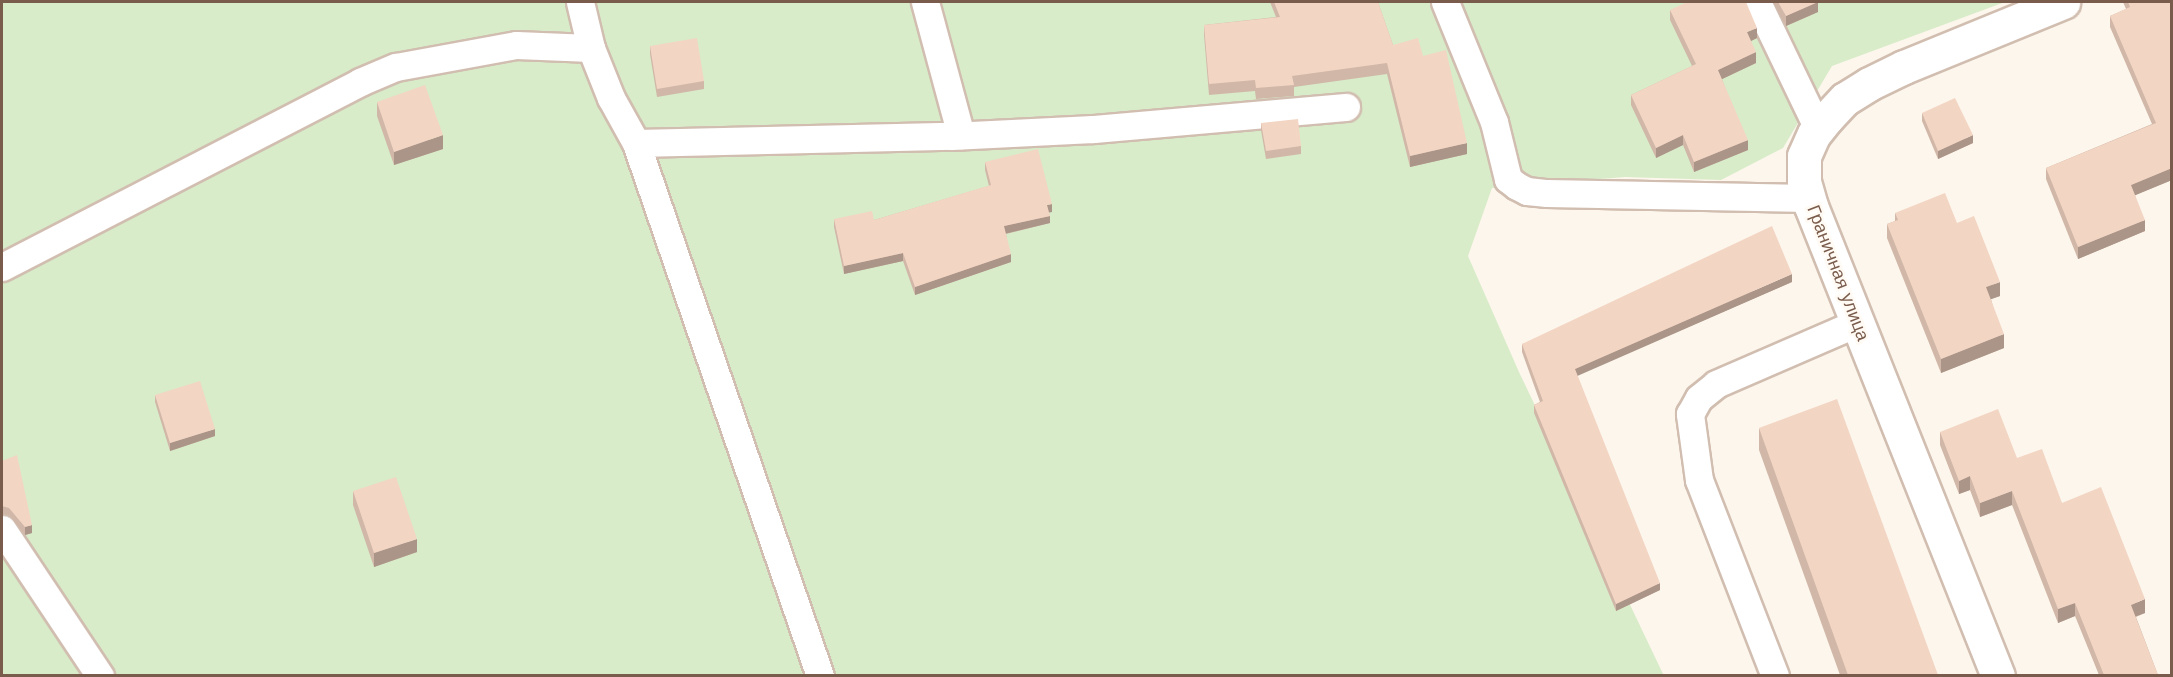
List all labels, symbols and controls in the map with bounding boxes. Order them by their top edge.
street label: Граничная улица [1802,202,1874,344]

